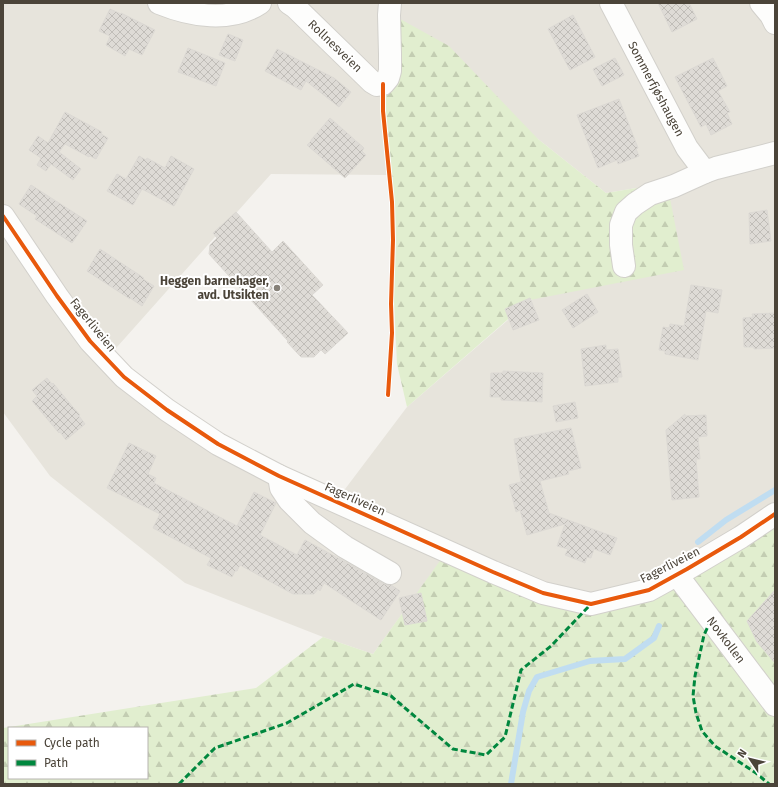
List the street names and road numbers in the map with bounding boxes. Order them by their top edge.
street label: Rollnesveien [305,17,365,75]
street label: Sommerfjøshaugen [625,39,687,139]
street label: Fagerliveien [67,295,119,355]
street label: Fagerliveien [322,479,388,519]
street label: Fagerliveien [638,544,702,586]
street label: Novkollen [704,614,748,666]

